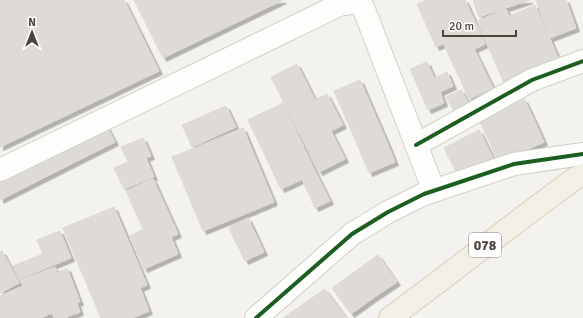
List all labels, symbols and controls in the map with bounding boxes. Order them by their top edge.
north arrow [12,12,52,52]
scale bar [443,12,516,38]
text: N [28,16,36,29]
text: 20 m [449,19,474,34]
road number: 078 [469,233,501,257]

